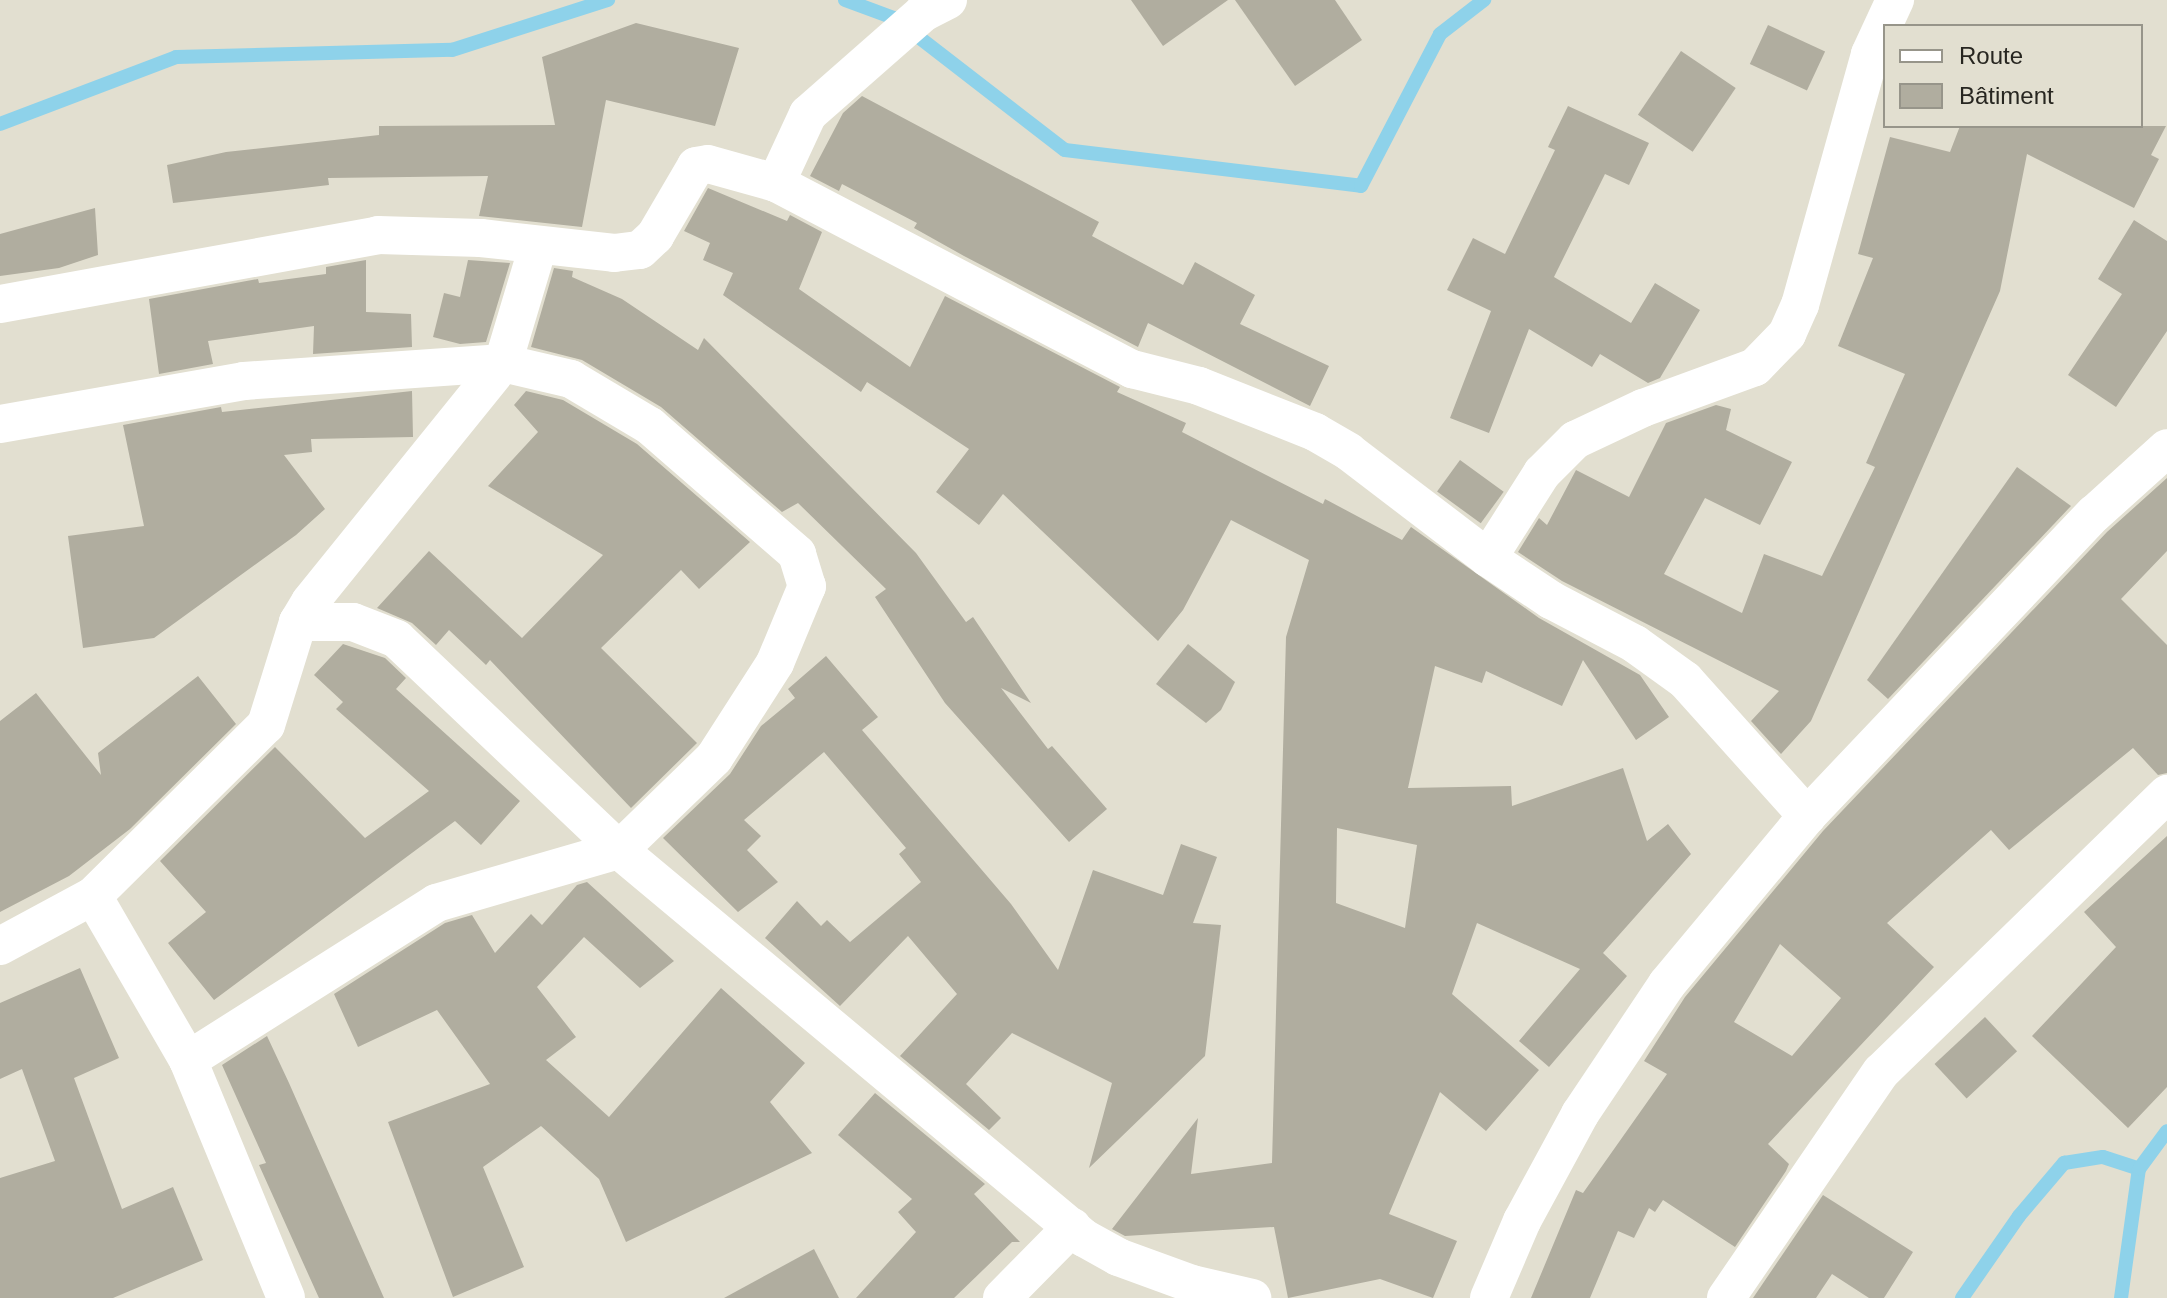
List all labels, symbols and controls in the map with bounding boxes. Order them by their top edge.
legend [1883,24,2143,128]
text: Route [1959,42,2023,69]
text: Bâtiment [1959,82,2054,109]

